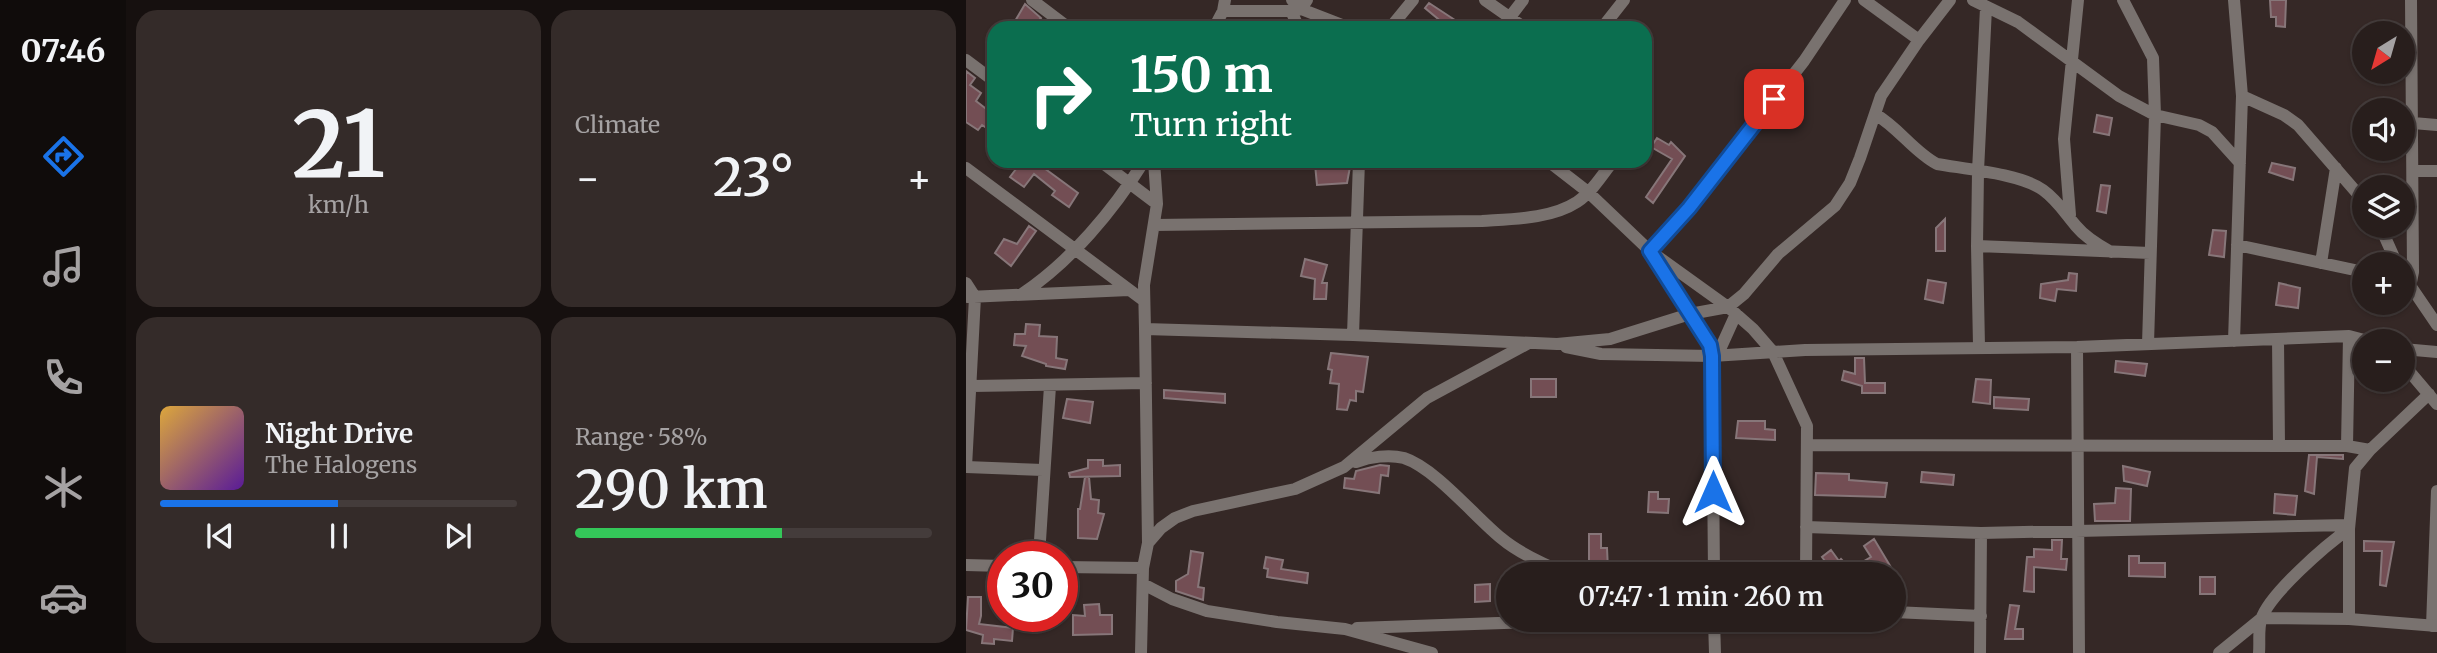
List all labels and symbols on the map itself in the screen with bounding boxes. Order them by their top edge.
north arrow [2352,21,2415,84]
pin [1744,69,1804,129]
position arrow [1676,455,1750,529]
speed limit sign: 30 [987,541,1078,632]

